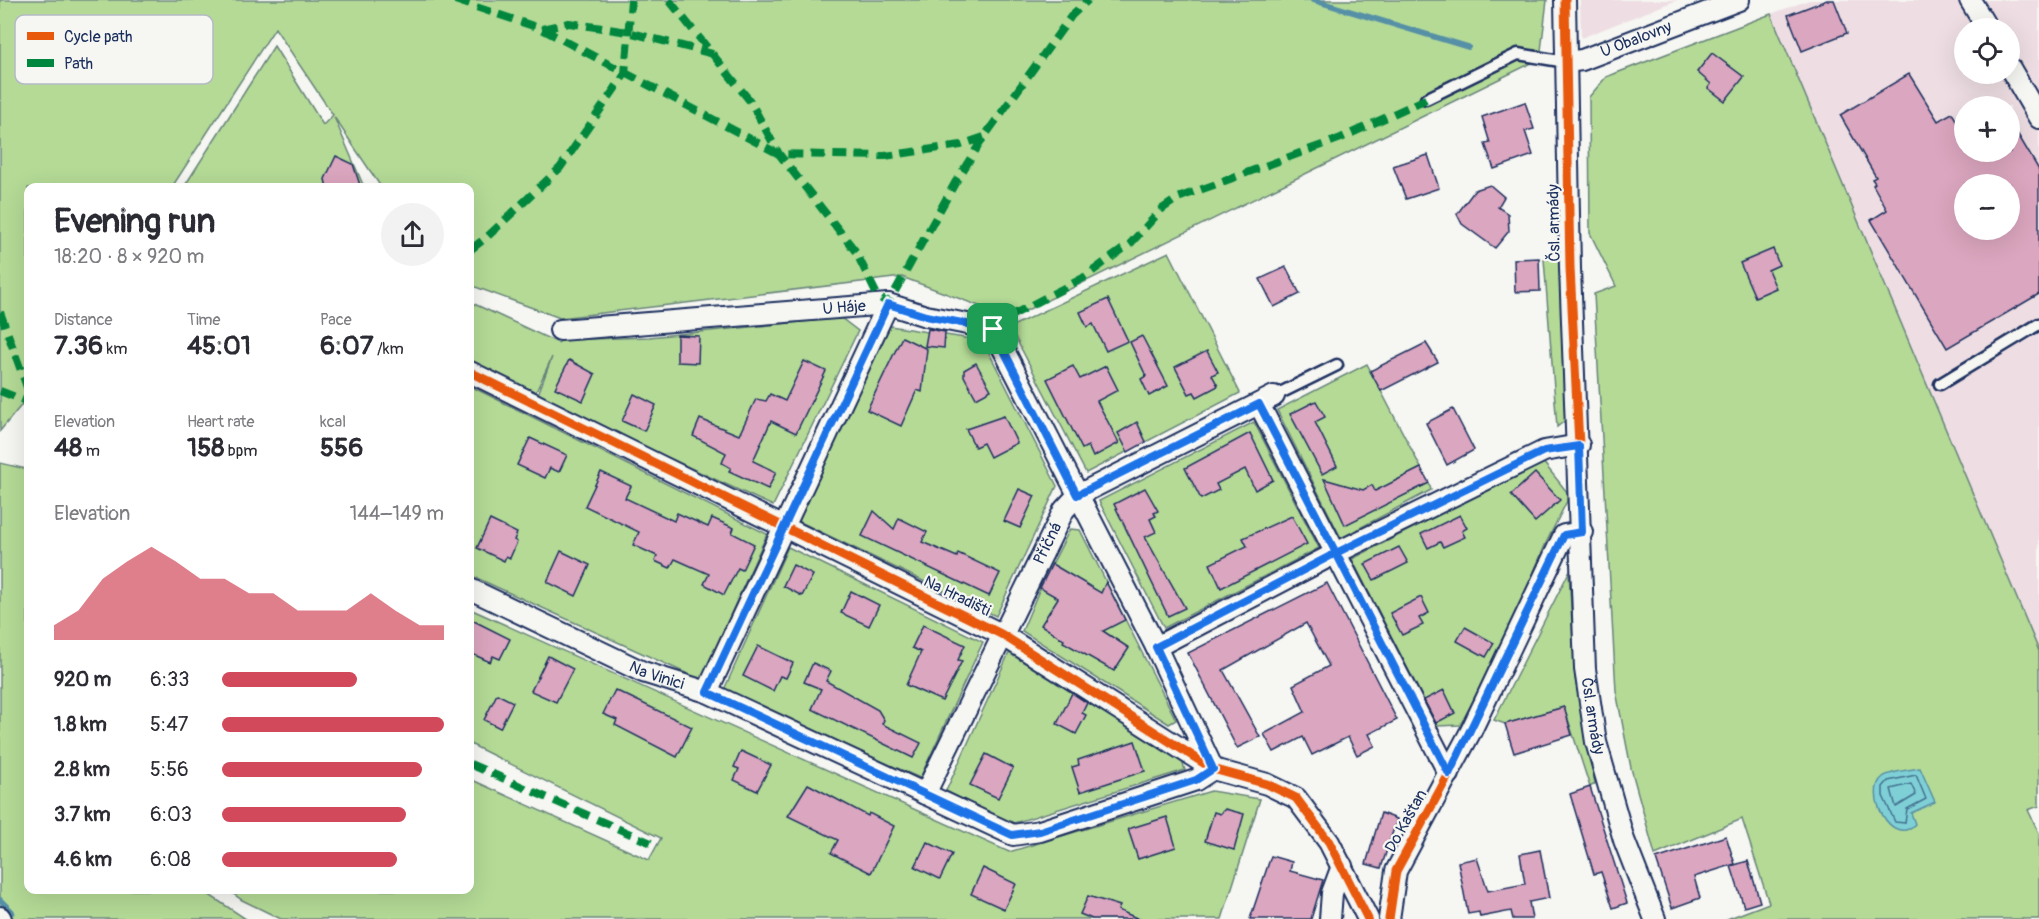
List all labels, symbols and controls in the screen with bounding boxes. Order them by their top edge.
legend [15,15,213,84]
street label: U Obalovny [1598,17,1675,62]
map controls [1954,18,2020,240]
button: locate [1954,18,2020,84]
text: Cycle path [64,27,132,47]
text: Path [64,54,93,74]
button: + [1954,96,2020,162]
button: − [1954,174,2020,240]
street label: Čsl. armády [1543,184,1565,262]
text: Evening run [54,201,215,242]
button: share [381,203,444,266]
text: 18:20 · 8 × 920 m [54,244,204,269]
street label: U Háje [822,296,867,319]
pin [967,303,1018,354]
text: Distance [54,310,113,330]
text: Time [187,310,220,330]
text: Pace [320,310,352,330]
icon: arrive [976,312,1009,345]
text: 7.36 [54,330,103,362]
text: 45:01 [187,330,251,362]
text: 6:07 [320,330,374,362]
text: km [103,339,127,359]
text: /km [374,339,404,359]
text: Elevation [54,412,115,432]
text: Heart rate [187,412,254,432]
text: kcal [320,412,346,432]
text: 48 [54,432,82,464]
text: 158 [187,432,224,464]
text: 556 [320,432,363,464]
text: m [82,441,100,461]
text: bpm [224,441,257,461]
text: Elevation [54,501,130,526]
text: 144–149 m [349,501,444,526]
street label: Příčná [1029,519,1066,568]
street label: Na Hradišti [920,571,994,621]
street label: Na Vinici [626,657,687,694]
text: 920 m [54,667,111,692]
text: 6:33 [150,667,189,692]
street label: Čsl. armády [1576,676,1609,757]
text: 1.8 km [54,712,107,737]
text: 5:47 [150,712,188,737]
text: 2.8 km [54,757,110,782]
text: 5:56 [150,757,189,782]
street label: Do Kaštan [1381,786,1431,856]
text: 3.7 km [54,802,111,827]
text: 6:03 [150,802,192,827]
text: 4.6 km [54,847,112,872]
text: 6:08 [150,847,191,872]

